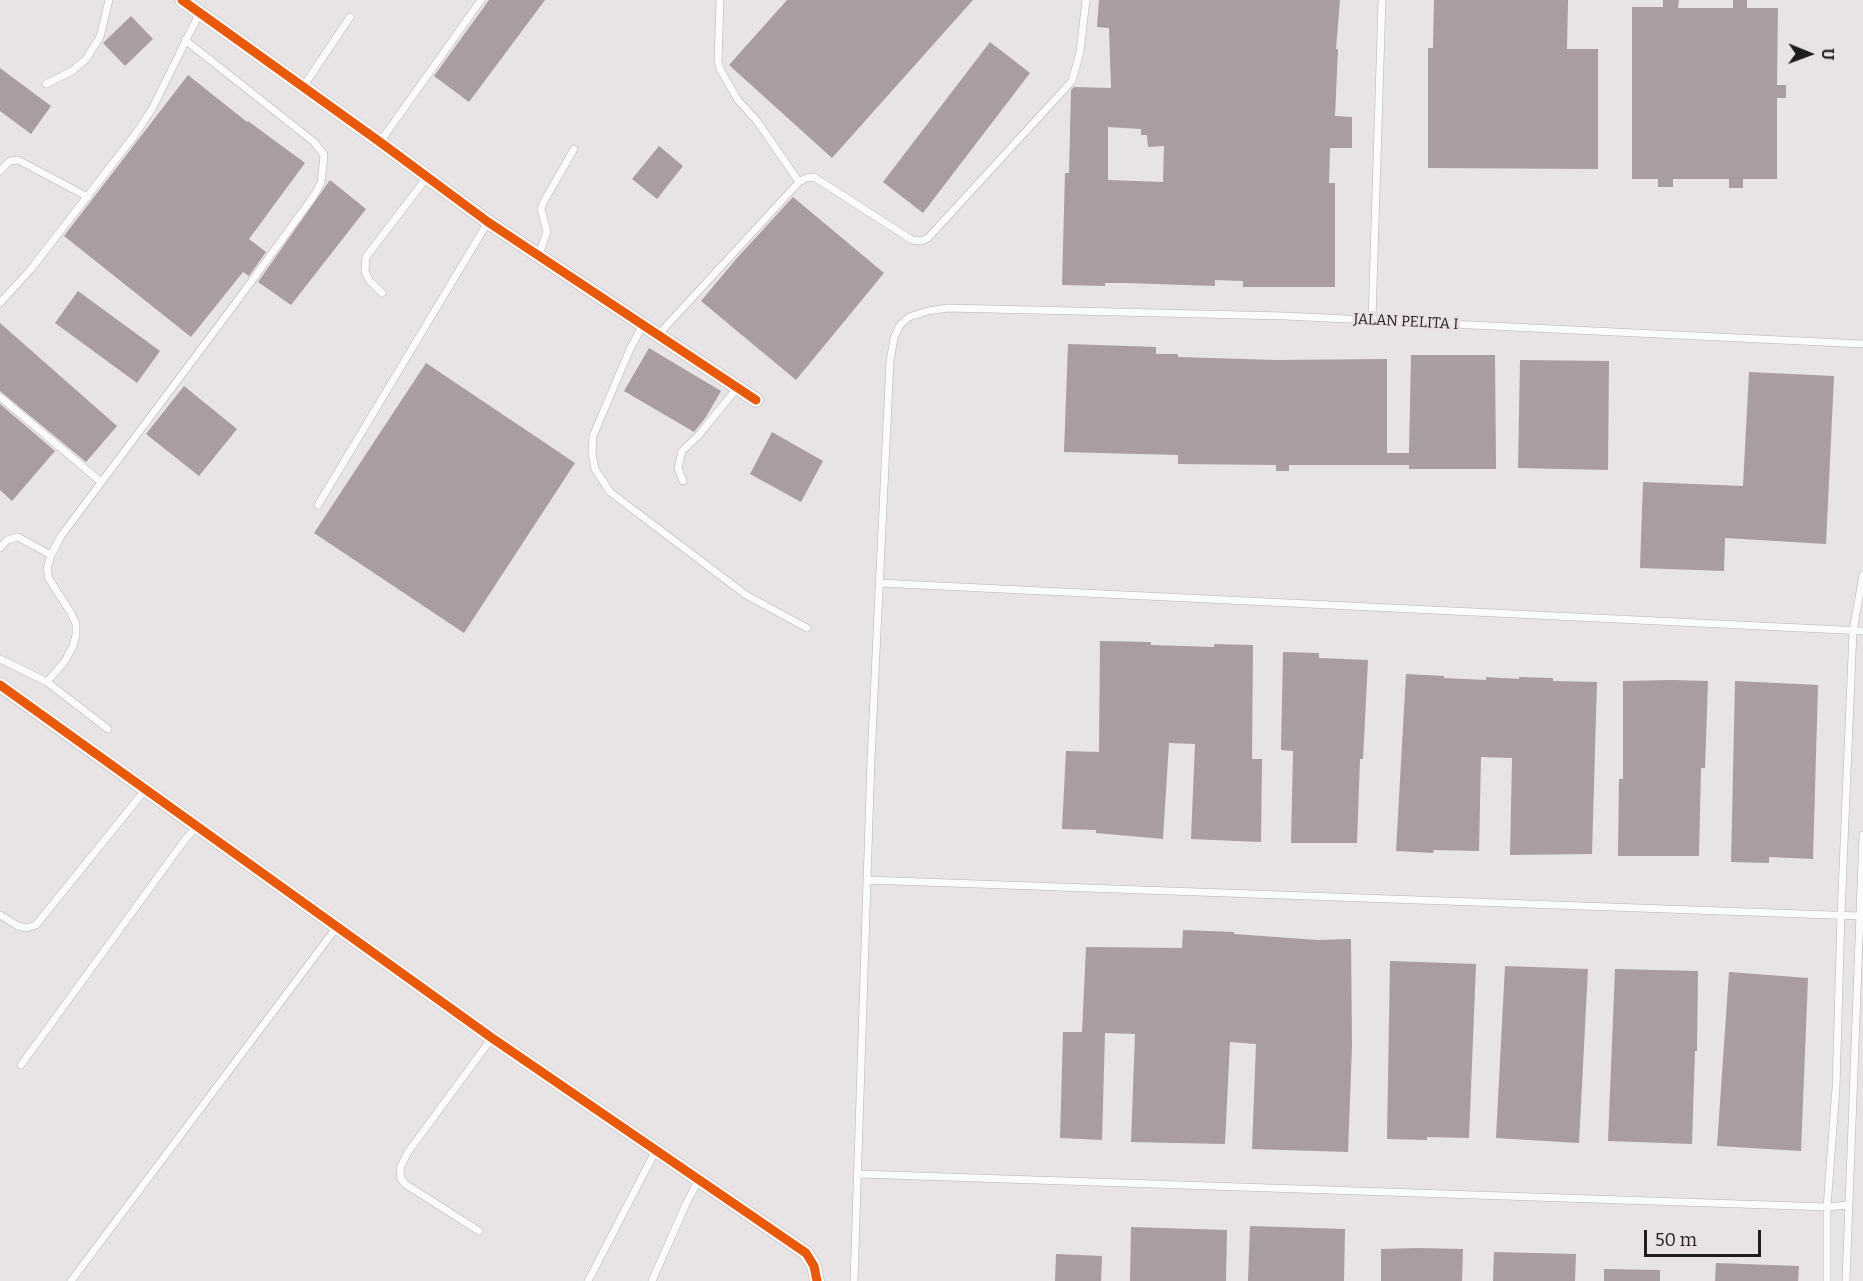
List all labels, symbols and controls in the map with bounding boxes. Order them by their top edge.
north arrow [1779,24,1839,84]
text: U [1818,48,1837,60]
street label: JALAN PELITA I [1353,310,1459,334]
scale bar [1647,1218,1764,1256]
text: 50 m [1655,1229,1697,1251]

